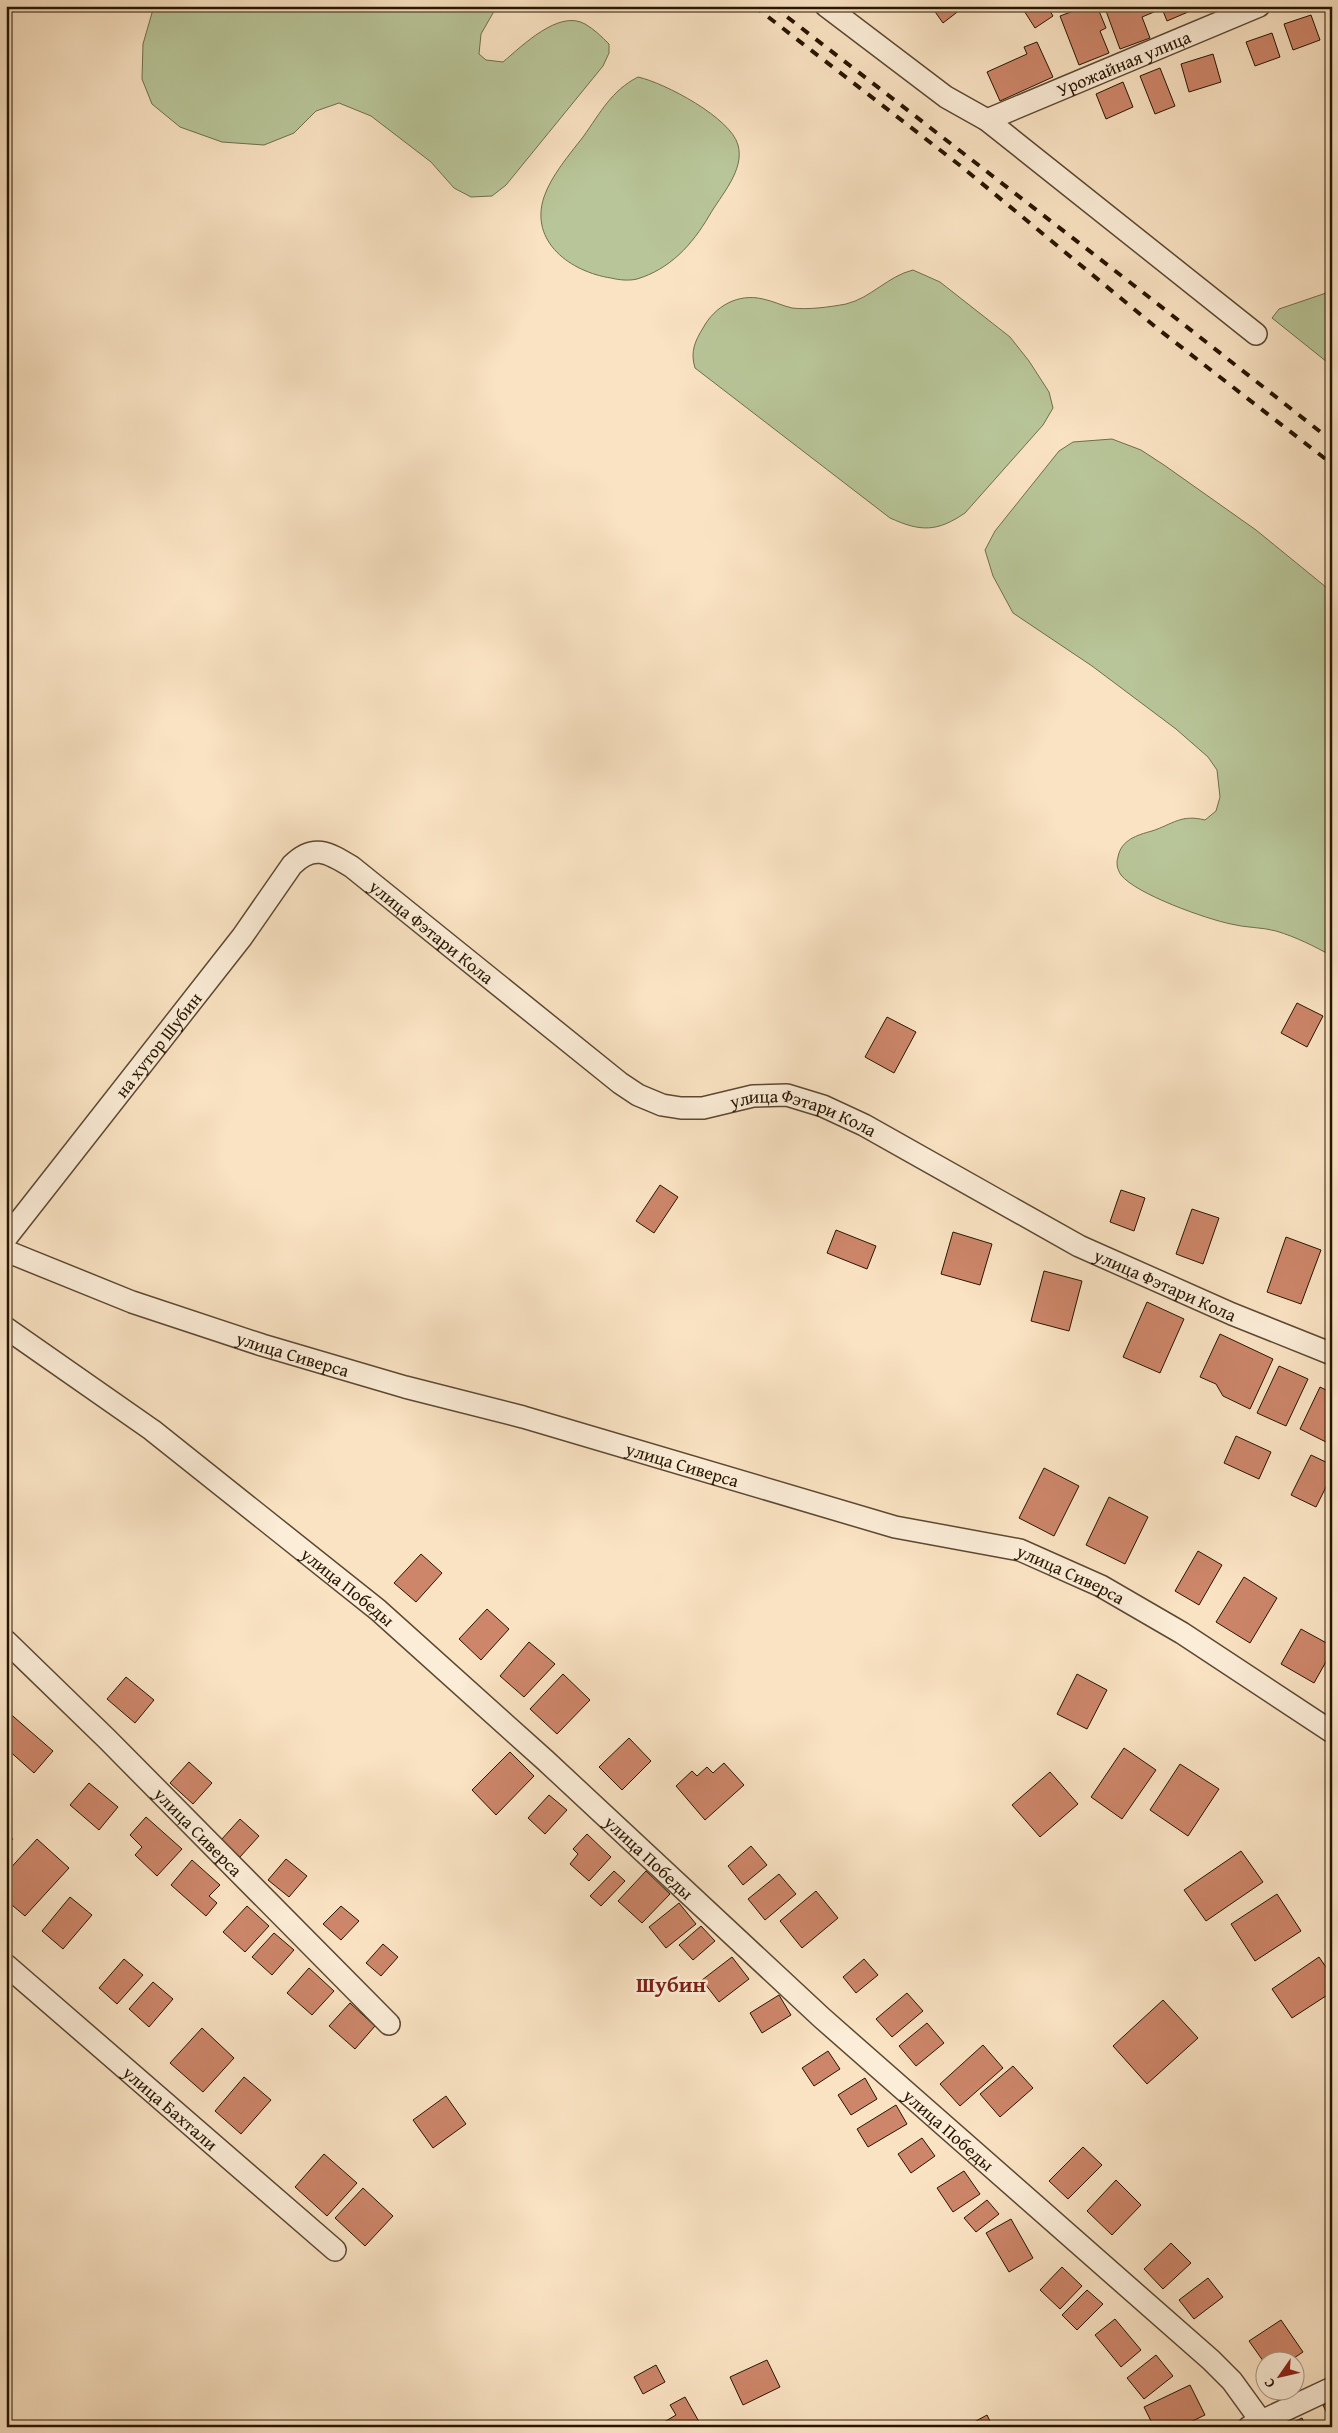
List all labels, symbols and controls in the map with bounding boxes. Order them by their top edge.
street label: Урожайная улица [1052,23,1195,103]
street label: улица Фэтари Кола [363,872,500,990]
street label: на хутор Шубин [108,986,208,1103]
street label: улица Фэтари Кола [726,1081,882,1143]
street label: улица Фэтари Кола [1089,1241,1241,1328]
street label: улица Сиверса [232,1324,353,1384]
street label: улица Сиверса [622,1434,743,1494]
street label: улица Сиверса [1012,1536,1131,1611]
street label: улица Победы [295,1540,401,1633]
street label: улица Сиверса [147,1780,250,1883]
street label: улица Победы [598,1808,700,1906]
district label: Шубин [636,1968,706,2000]
street label: улица Бахтали [116,2058,225,2157]
street label: улица Победы [897,2081,1001,2177]
north arrow [1256,2350,1306,2400]
text: С [1259,2374,1280,2392]

